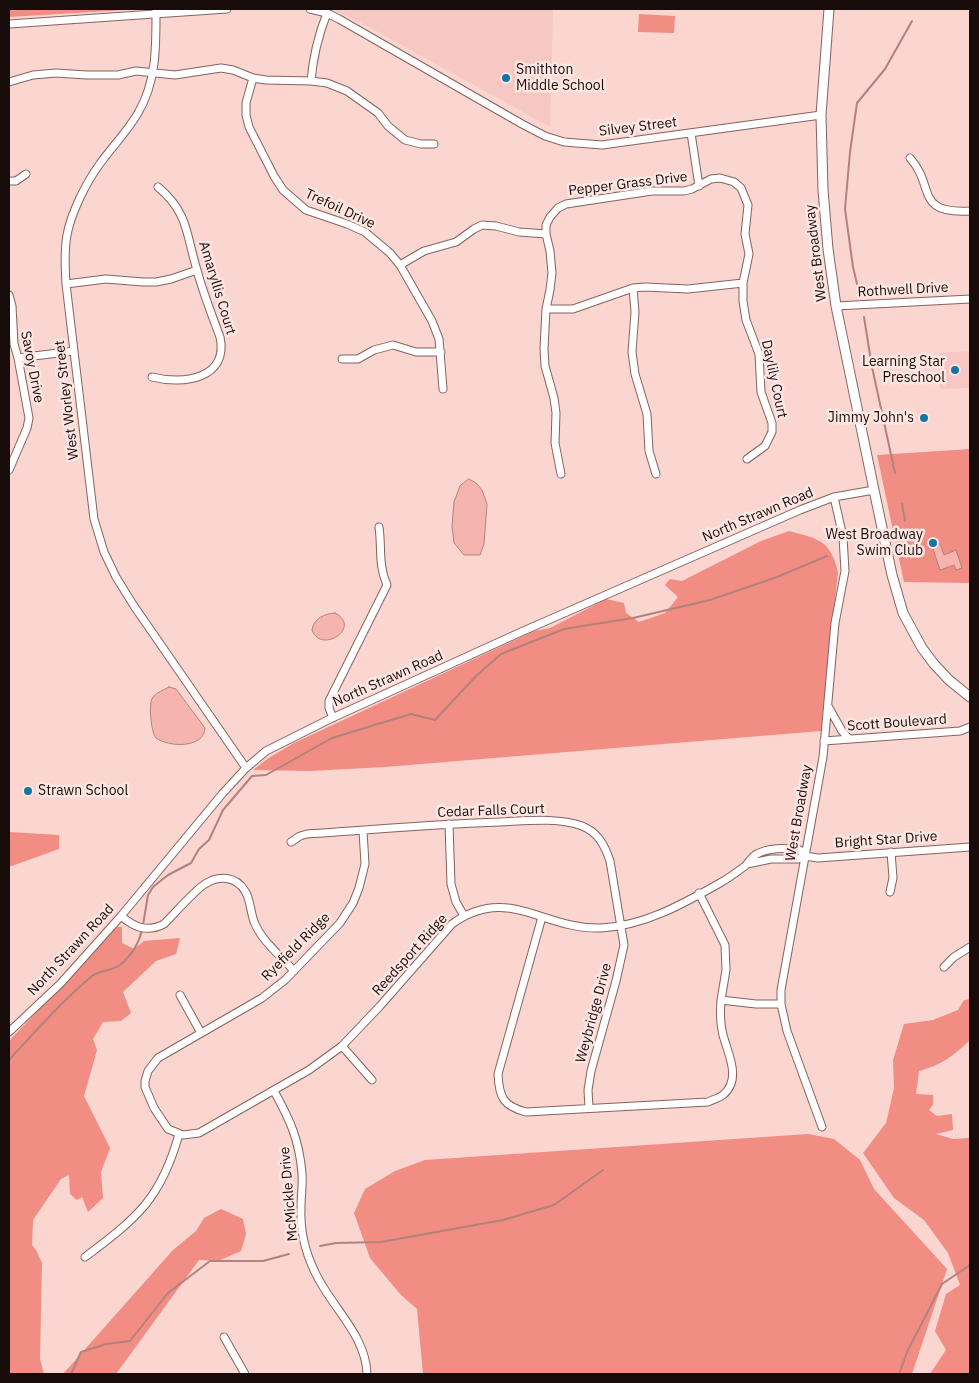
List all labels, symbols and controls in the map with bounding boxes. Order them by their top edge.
place label: Smithton Middle School [516,62,605,94]
marker: Smithton Middle School [500,72,512,84]
street label: Silvey Street [598,114,678,140]
street label: Pepper Grass Drive [567,168,689,200]
street label: Trefoil Drive [302,185,378,233]
street label: West Broadway [802,204,830,302]
street label: Amaryllis Court [195,239,239,337]
street label: Rothwell Drive [857,279,949,301]
street label: Savoy Drive [17,330,47,404]
street label: Daylily Court [758,338,790,420]
street label: West Worley Street [51,339,83,461]
place label: Learning Star Preschool [862,354,945,387]
marker: Learning Star Preschool [949,364,961,376]
place label: Jimmy John's [828,410,914,426]
marker: Jimmy John's [918,412,930,424]
street label: North Strawn Road [700,484,816,546]
place label: West Broadway Swim Club [825,527,923,560]
marker: West Broadway Swim Club [927,537,939,549]
street label: North Strawn Road [330,647,446,711]
street label: Scott Boulevard [847,711,947,735]
street label: West Broadway [782,764,816,862]
place label: Strawn School [38,783,128,799]
marker: Strawn School [22,785,34,797]
street label: Cedar Falls Court [437,801,545,821]
street label: Bright Star Drive [834,828,938,852]
street label: North Strawn Road [24,901,118,999]
street label: Ryefield Ridge [258,909,334,985]
street label: Reedsport Ridge [369,911,451,999]
street label: Weybridge Drive [573,961,615,1065]
street label: McMickle Drive [276,1146,302,1242]

